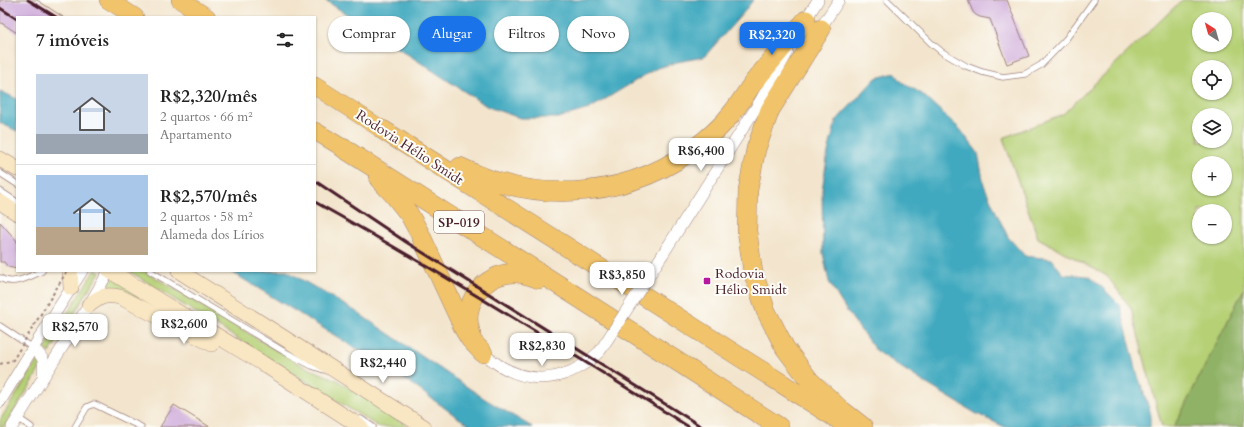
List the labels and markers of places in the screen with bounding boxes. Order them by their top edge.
pin: R$2,320 [735,22,809,56]
pin: R$6,400 [664,138,738,172]
pin: R$3,850 [585,262,659,296]
place label: Rodovia Hélio Smidt [715,264,787,299]
marker: Rodovia Hélio Smidt [702,276,712,286]
pin: R$2,600 [147,311,221,345]
pin: R$2,570 [38,314,112,348]
pin: R$2,830 [505,333,579,367]
pin: R$2,440 [346,350,420,384]

